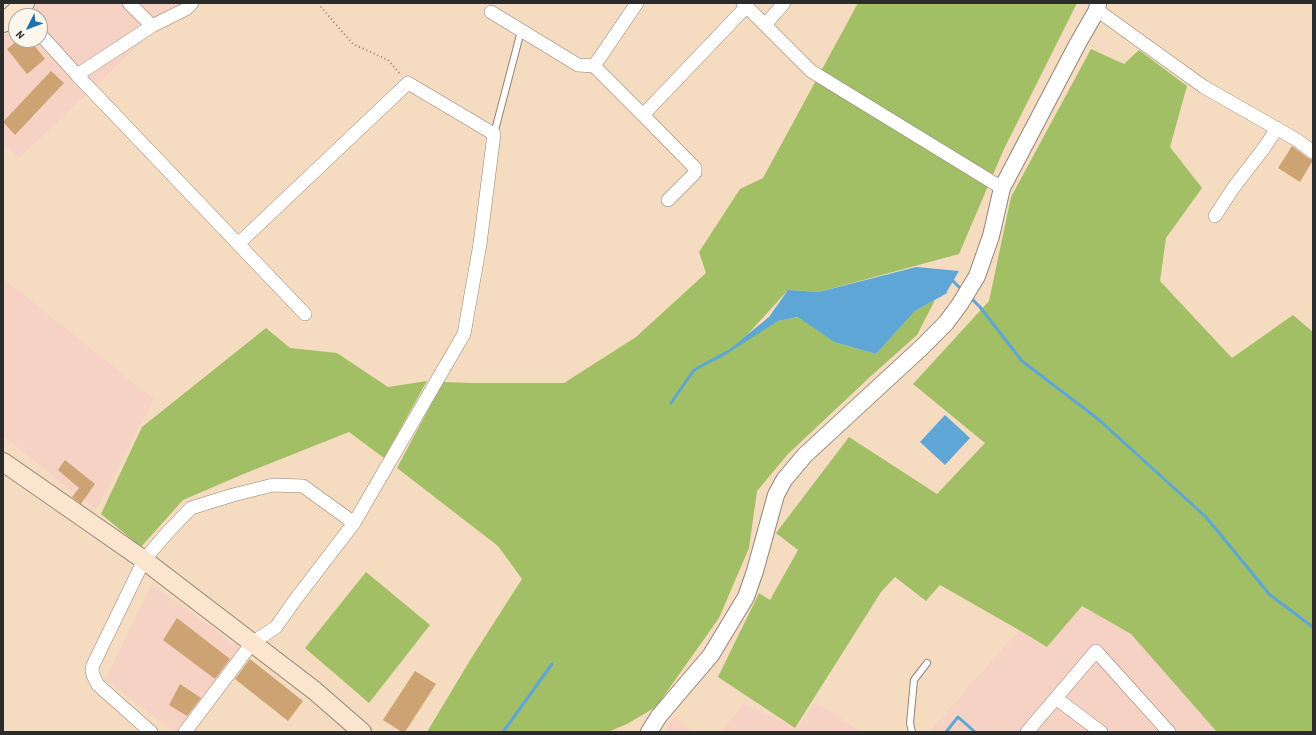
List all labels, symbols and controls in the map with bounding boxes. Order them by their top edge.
north arrow [8,8,48,48]
text: N [13,29,27,42]

